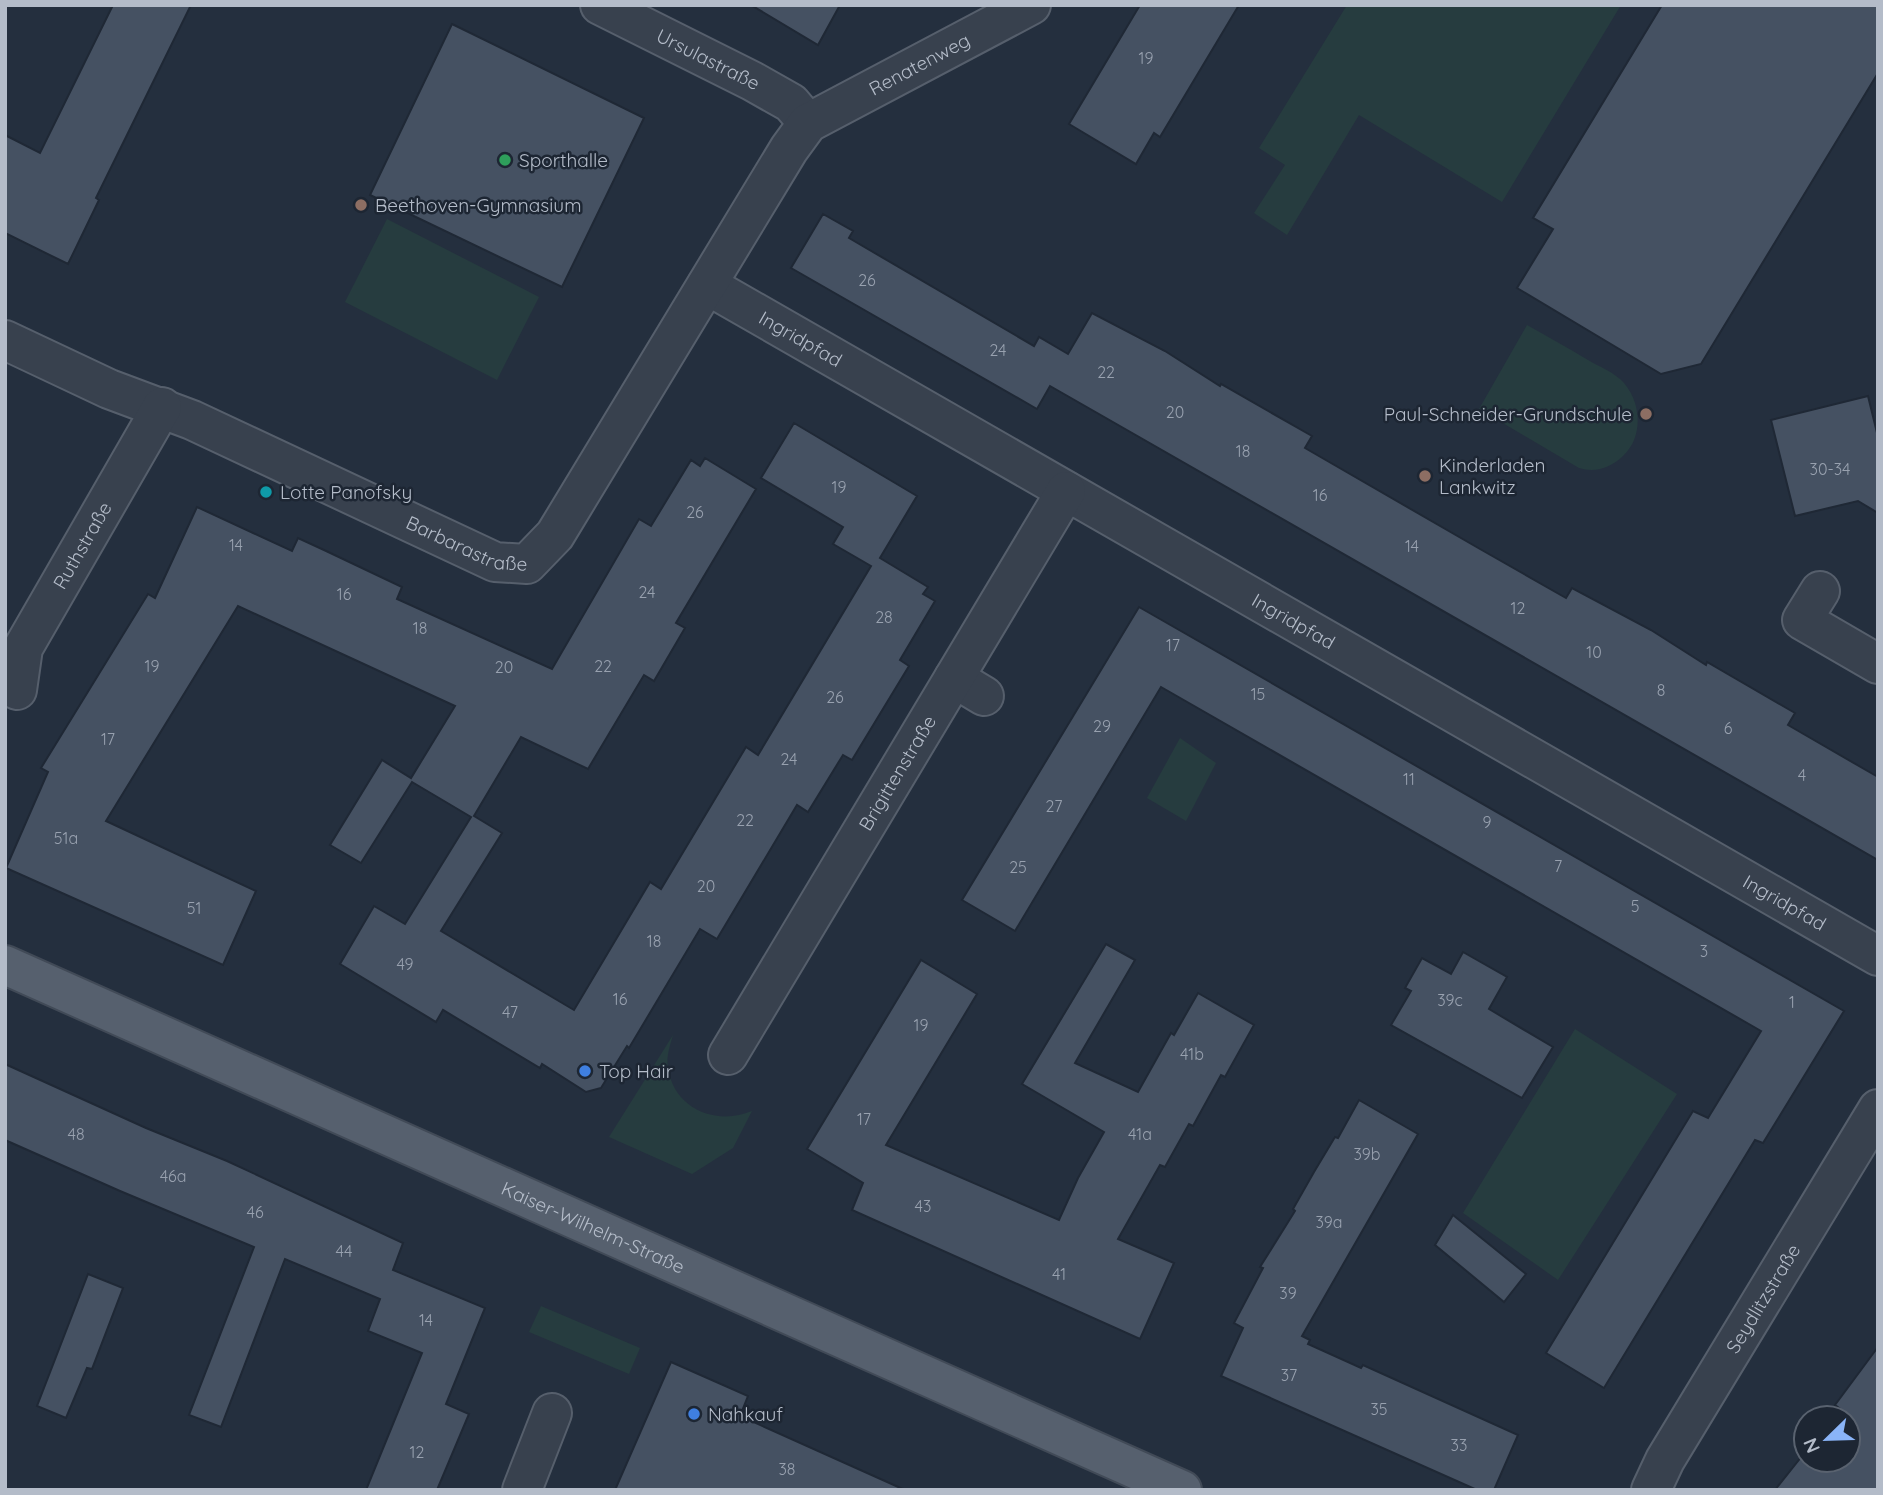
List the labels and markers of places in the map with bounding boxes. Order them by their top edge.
place label: Sporthalle [519,148,608,172]
marker: Sporthalle [497,152,513,168]
place label: Beethoven-Gymnasium [375,193,581,217]
marker: Beethoven-Gymnasium [353,197,369,213]
place label: Paul-Schneider-Grundschule [1384,402,1632,426]
marker: Paul-Schneider-Grundschule [1638,406,1654,422]
place label: Kinderladen Lankwitz [1439,453,1546,499]
marker: Kinderladen Lankwitz [1417,468,1433,484]
place label: Lotte Panofsky [280,480,412,504]
marker: Lotte Panofsky [258,484,274,500]
place label: Top Hair [599,1059,674,1083]
marker: Top Hair [577,1063,593,1079]
place label: Nahkauf [708,1402,783,1426]
marker: Nahkauf [686,1406,702,1422]

